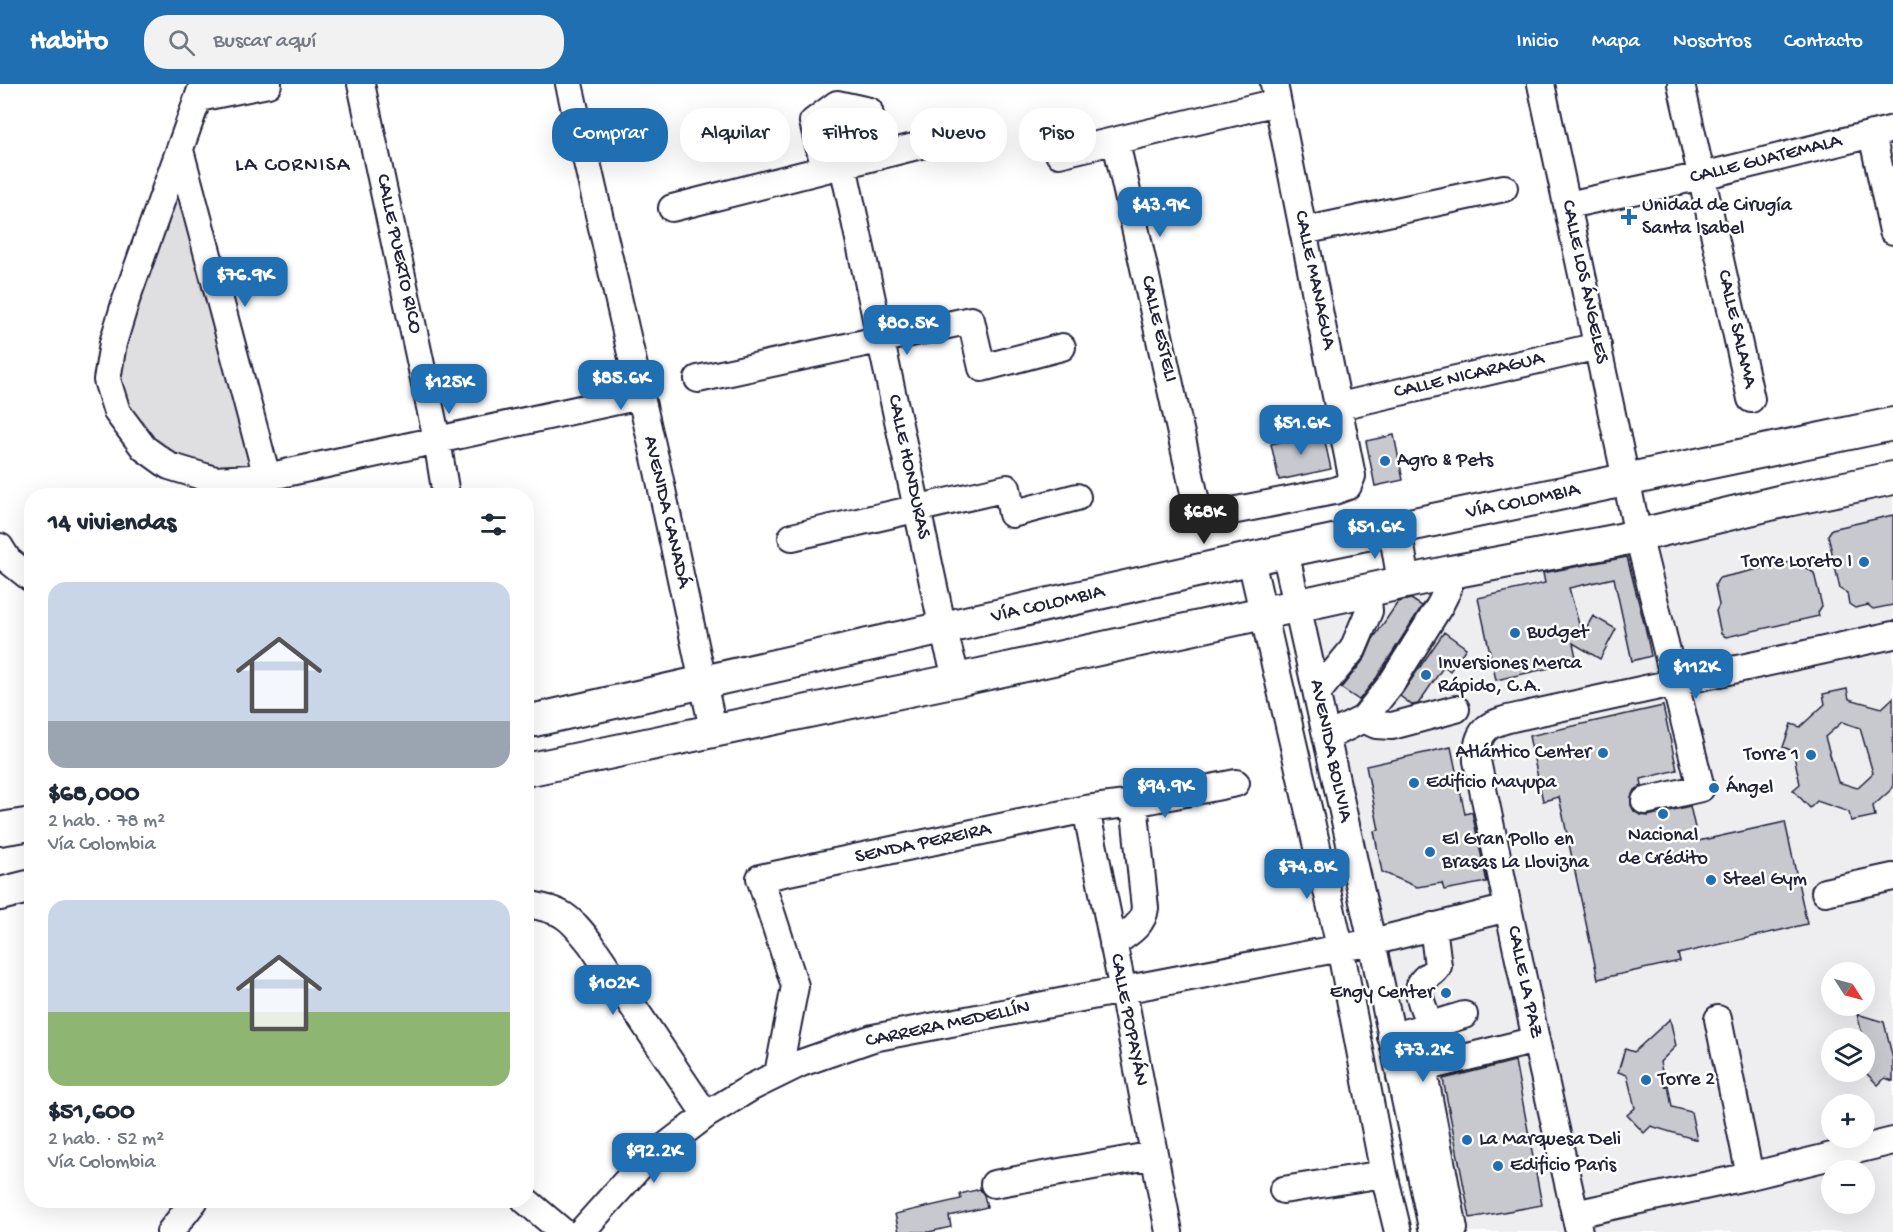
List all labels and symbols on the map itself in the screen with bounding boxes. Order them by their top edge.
street label: CALLE GUATEMALA [1688,130,1845,190]
district label: LA CORNISA [235,154,351,179]
street label: CALLE PUERTO RICO [370,172,426,336]
pin: $43.9K [1111,187,1209,238]
place label: Unidad de Cirugía Santa Isabel [1642,195,1793,241]
street label: CALLE LOS ÁNGELES [1555,198,1615,367]
marker: Unidad de Cirugía Santa Isabel [1620,208,1638,226]
street label: CALLE MANAGUA [1288,209,1340,353]
pin: $76.9K [196,257,294,308]
street label: CALLE SALAMA [1711,268,1761,391]
street label: CALLE ESTELI [1135,274,1181,384]
pin: $80.5K [858,305,956,356]
street label: CALLE NICARAGUA [1392,347,1547,404]
pin: $85.6K [572,360,670,411]
pin: $125K [407,364,491,415]
street label: CALLE HONDURAS [881,393,935,542]
pin: $51.6K [1252,405,1350,456]
street label: AVENIDA CANADÁ [637,433,697,591]
place label: Agro & Pets [1397,450,1494,473]
marker: Agro & Pets [1378,454,1392,468]
street label: VÍA COLOMBIA [1463,478,1583,525]
pin: $68K [1168,494,1240,545]
pin: $51.6K [1326,509,1424,560]
place label: Torre Loreto I [1741,551,1852,574]
marker: Torre Loreto I [1857,555,1871,569]
street label: VÍA COLOMBIA [988,580,1108,629]
place label: Budget [1526,622,1590,645]
marker: Budget [1508,626,1522,640]
pin: $112K [1654,649,1738,700]
place label: Inversiones Merca Rápido, C.A. [1438,653,1583,699]
marker: Inversiones Merca Rápido, C.A. [1419,668,1433,682]
street label: AVENIDA BOLIVIA [1304,678,1357,825]
place label: Atlántico Center [1455,742,1593,765]
place label: Torre 1 [1743,744,1799,767]
marker: Atlántico Center [1596,746,1610,760]
marker: Torre 1 [1804,748,1818,762]
pin: $94.9K [1116,768,1214,819]
place label: Edificio Mayupa [1426,772,1557,795]
place label: Ángel [1726,775,1773,800]
marker: Edificio Mayupa [1407,776,1421,790]
marker: Ángel [1707,781,1721,795]
marker: Nacional de Crédito [1656,807,1670,821]
street label: SENDA PEREIRA [853,818,994,870]
place label: Nacional de Crédito [1618,825,1708,871]
place label: El Gran Pollo en Brasas La Llovizna [1441,829,1590,875]
marker: El Gran Pollo en Brasas La Llovizna [1423,845,1437,859]
pin: $74.8K [1258,849,1356,900]
place label: Steel Gym [1723,869,1807,892]
marker: Steel Gym [1704,873,1718,887]
street label: CALLE LA PAZ [1501,924,1547,1041]
street label: CALLE POPAYÁN [1104,951,1154,1088]
north arrow [1821,962,1875,1016]
pin: $102K [571,965,655,1016]
place label: Engy Center [1330,982,1436,1005]
marker: Engy Center [1439,986,1453,1000]
street label: CARRERA MEDELLÍN [864,995,1032,1054]
pin: $73.2K [1374,1032,1472,1083]
place label: Torre 2 [1657,1069,1715,1092]
marker: Torre 2 [1639,1073,1653,1087]
place label: La Marquesa Deli [1479,1129,1621,1152]
pin: $92.2K [605,1133,703,1184]
marker: La Marquesa Deli [1460,1133,1474,1147]
place label: Edificio Paris [1510,1155,1617,1178]
marker: Edificio Paris [1491,1159,1505,1173]

